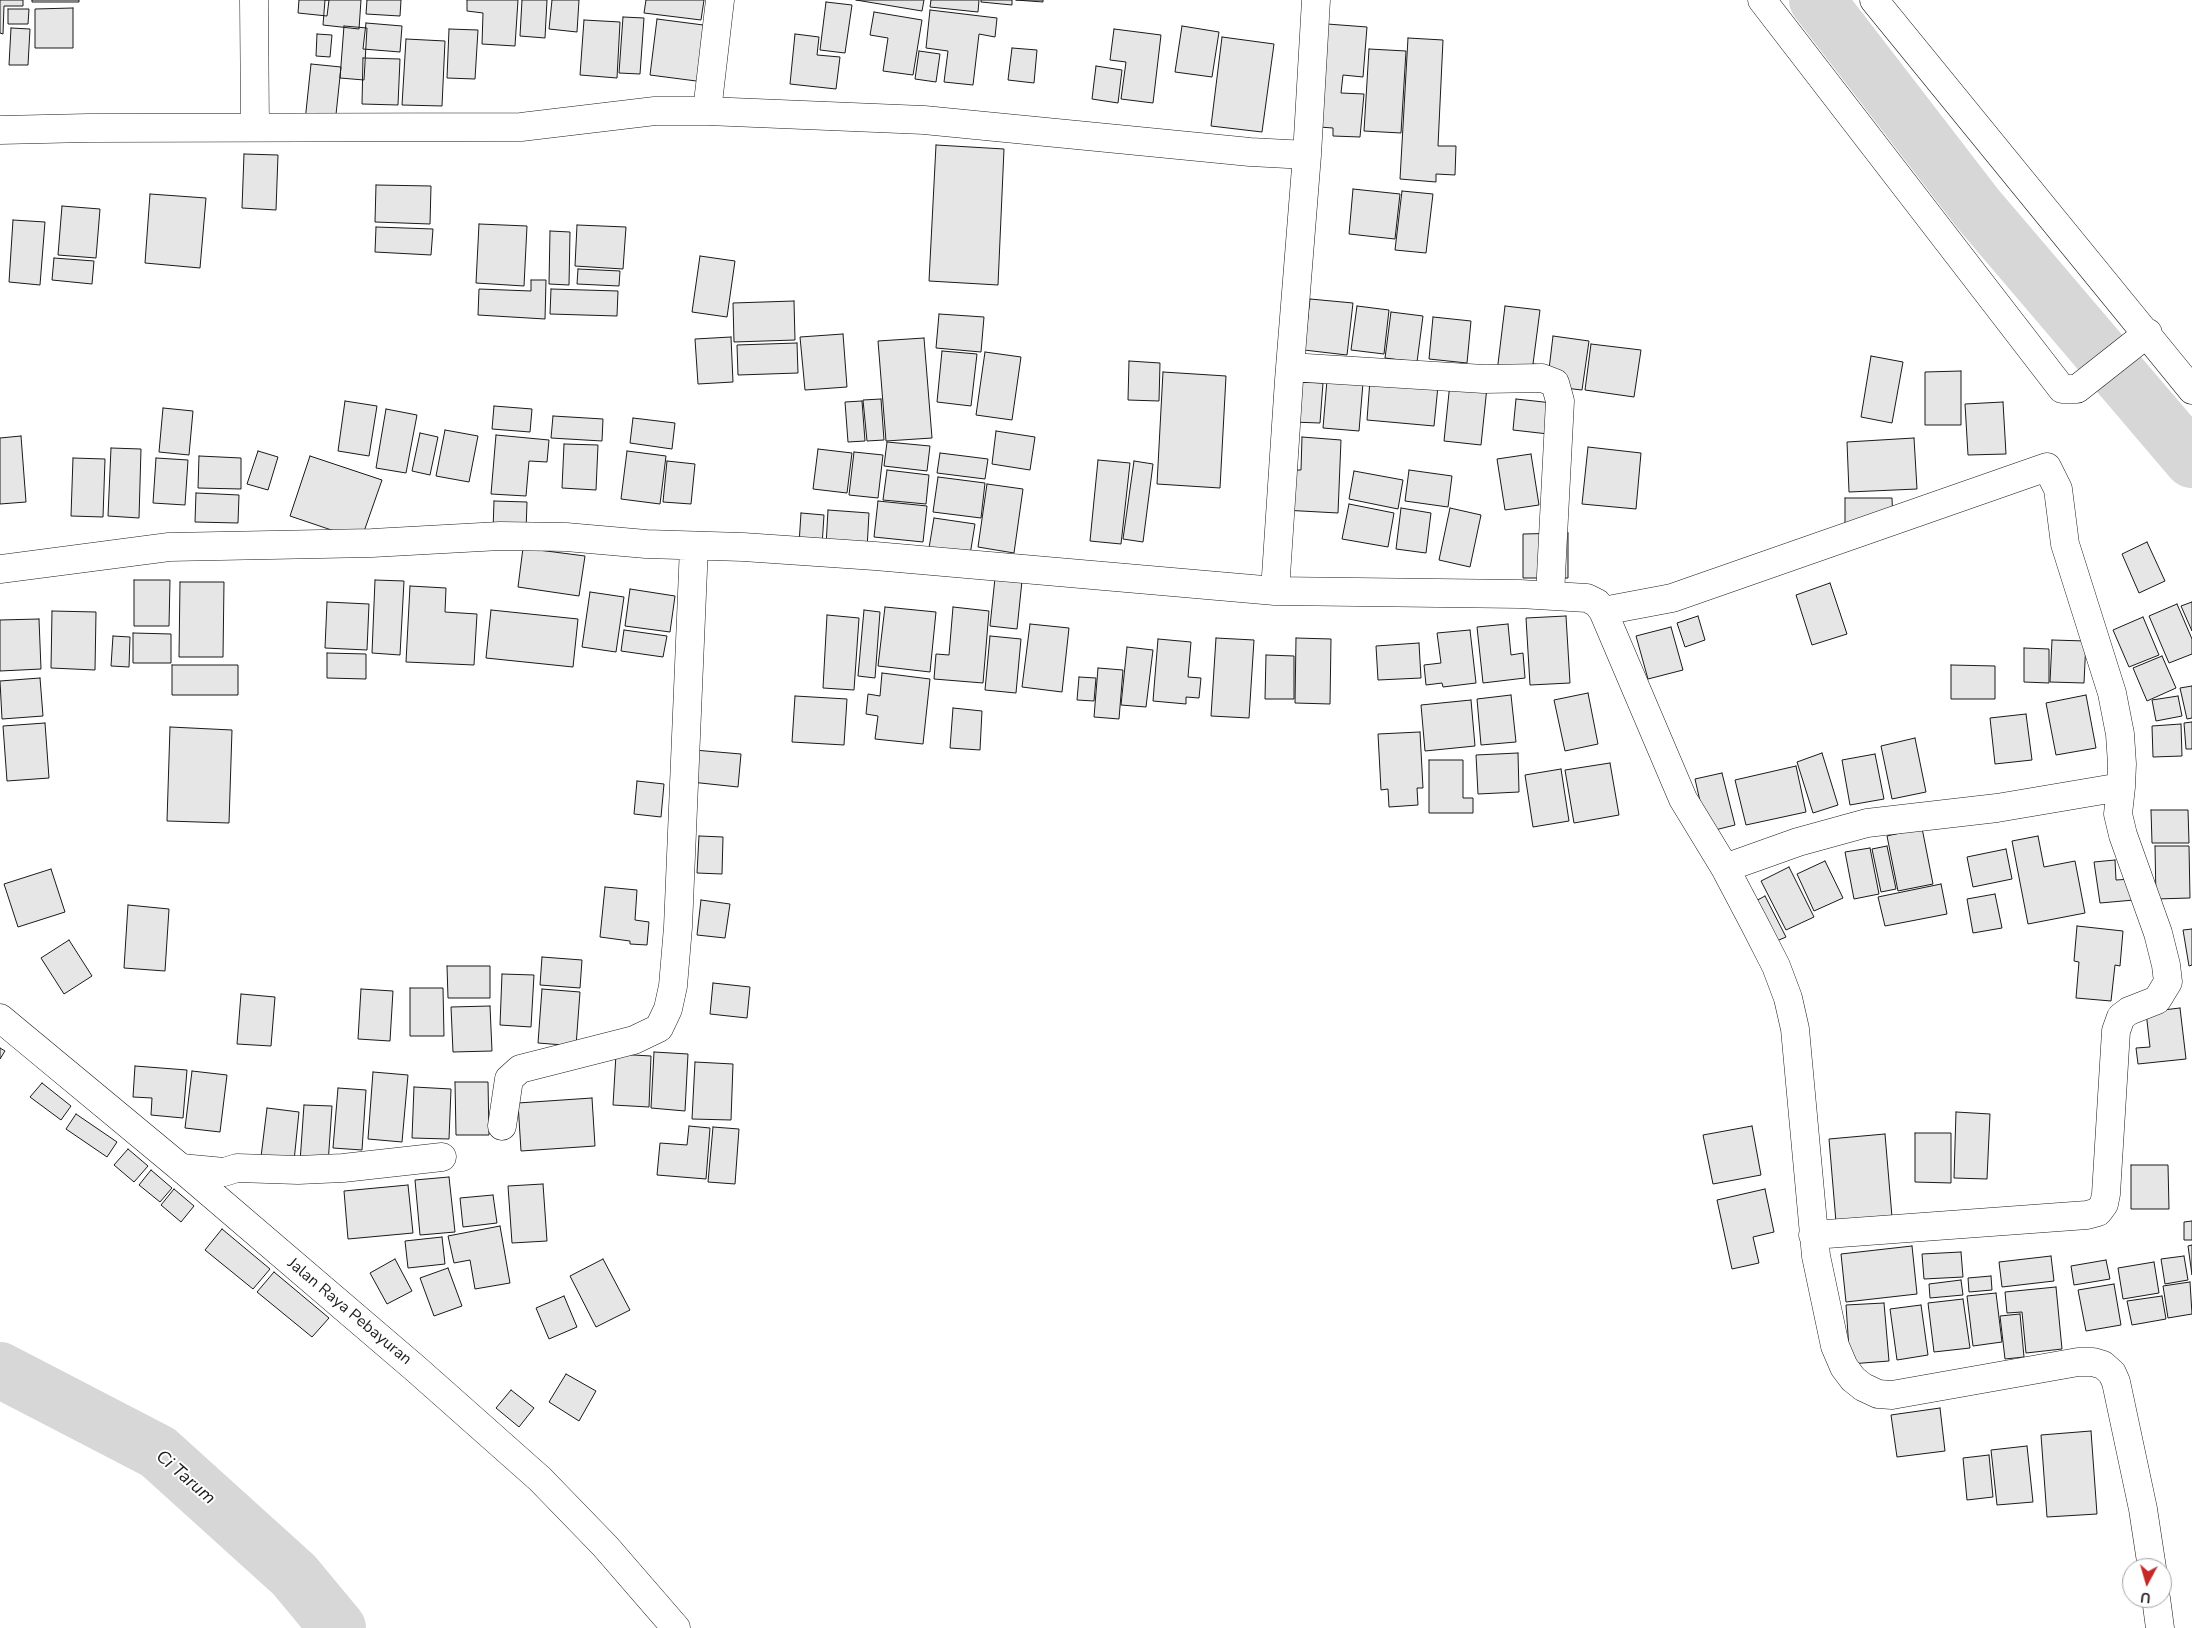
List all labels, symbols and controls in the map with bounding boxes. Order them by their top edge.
street label: Jalan Raya Pebayuran [283,1254,415,1370]
water label: Ci Tarum [151,1446,219,1510]
north arrow [2122,1558,2172,1608]
text: U [2139,1587,2152,1607]

